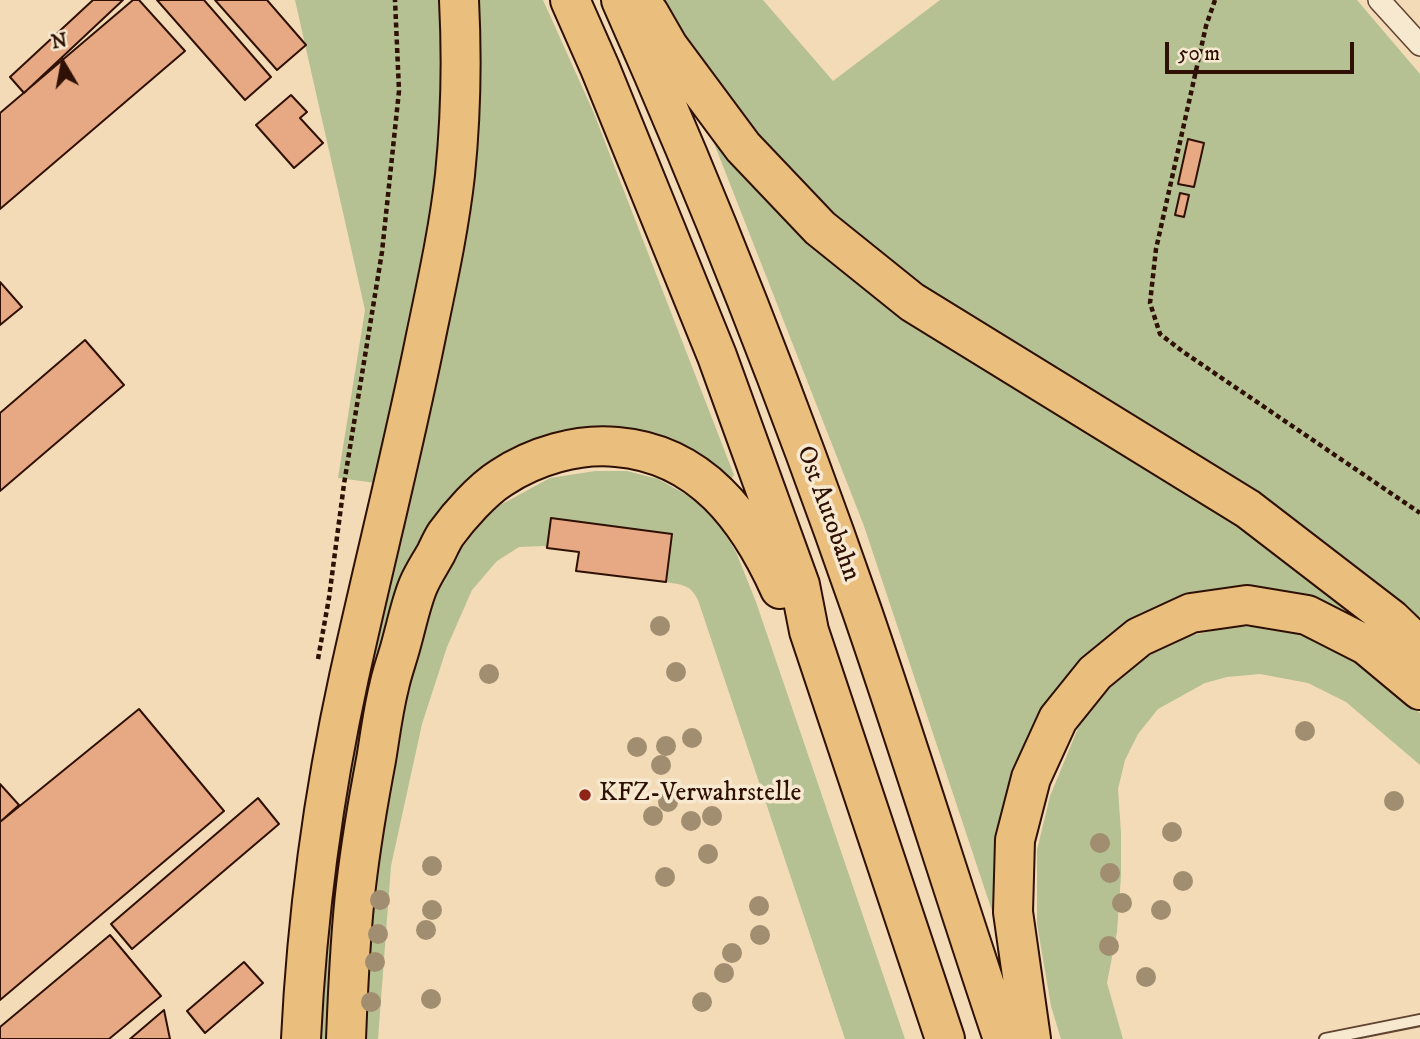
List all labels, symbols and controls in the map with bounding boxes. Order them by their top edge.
north arrow [28,28,98,98]
scale bar [1168,28,1357,72]
text: N [50,29,69,55]
text: 50 m [1178,41,1220,67]
street label: Ost Autobahn [788,442,866,586]
place label: KFZ-Verwahrstelle [599,779,801,811]
marker: KFZ-Verwahrstelle [577,787,593,803]

